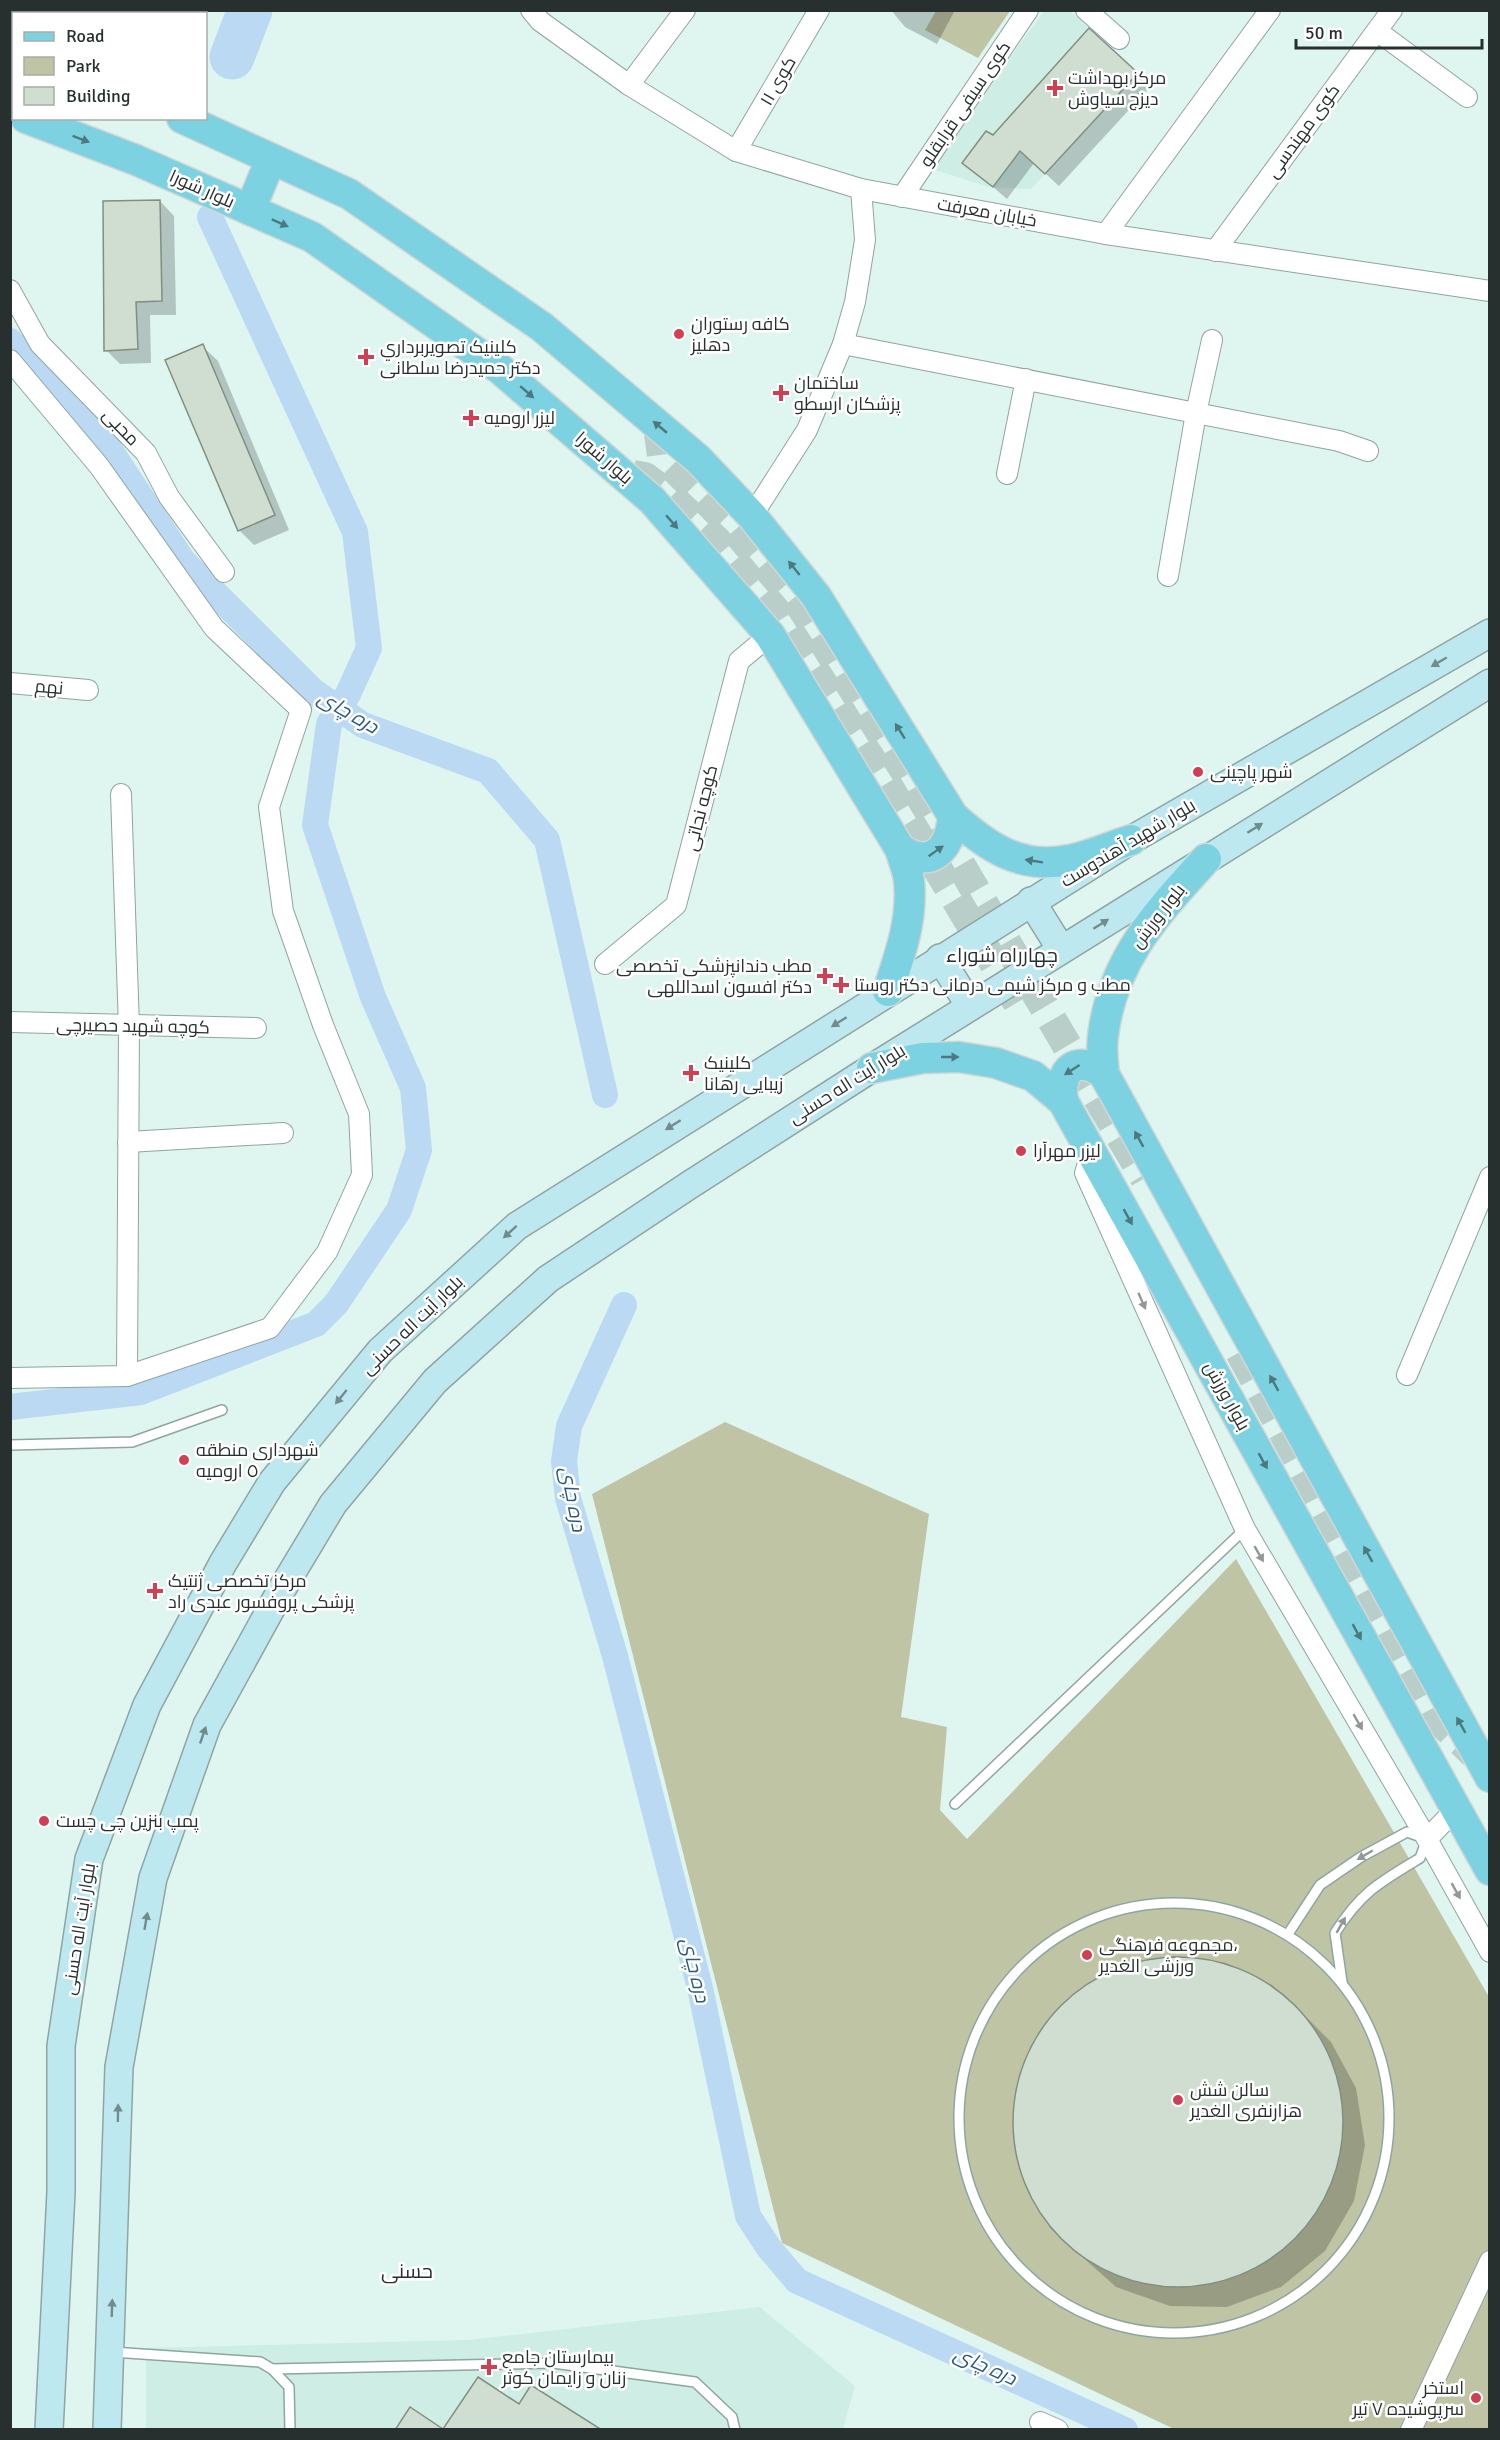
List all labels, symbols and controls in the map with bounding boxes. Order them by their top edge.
legend [12,12,207,120]
scale bar [1296,12,1482,50]
text: 50 m [1305,22,1343,44]
text: Road [66,25,105,47]
street label: کوی سیفی قرابقلو [915,37,1015,171]
street label: کوی ۱۱ [755,53,801,109]
text: Park [66,55,101,77]
place label: مرکز بهداشت دیزج سیاوش [1068,67,1166,111]
marker: مرکز بهداشت دیزج سیاوش [1046,79,1064,97]
street label: کوی مهندسی [1262,80,1344,182]
text: Building [66,85,130,107]
one-way arrow [72,135,90,145]
street label: بلوار شورا [166,165,238,213]
street label: خیابان معرفت [936,192,1038,232]
one-way arrow [271,219,289,228]
place label: کافه رستوران دهلیز [690,313,790,356]
marker: کافه رستوران دهلیز [672,327,686,341]
place label: کلینیک تصويربرداري دکتر حمیدرضا سلطانی [380,336,540,379]
marker: کلینیک تصويربرداري دکتر حمیدرضا سلطانی [357,348,375,366]
place label: ساختمان پزشکان ارسطو [794,372,901,416]
marker: ساختمان پزشکان ارسطو [772,384,790,402]
one-way arrow [519,385,534,398]
street label: محبی [98,404,144,450]
place label: لیزر ارومیه [484,407,555,429]
marker: لیزر ارومیه [462,409,480,427]
one-way arrow [653,421,668,434]
street label: بلوار شورا [571,427,637,489]
one-way arrow [665,514,678,529]
one-way arrow [788,560,801,576]
one-way arrow [1430,657,1447,667]
street label: نهم [34,675,64,700]
water label: دره چای [313,685,384,741]
one-way arrow [895,723,906,739]
place label: شهر پاچینی [1210,761,1293,784]
street label: کوچه نجاتی [680,763,723,853]
marker: شهر پاچینی [1191,765,1205,779]
street label: بلوار شهید آهندوست [1057,794,1199,892]
one-way arrow [1247,822,1263,833]
one-way arrow [928,845,944,857]
one-way arrow [1025,857,1044,866]
street label: بلوار ورزش [1126,880,1190,952]
one-way arrow [1093,919,1109,930]
district label: چهارراه شوراء [946,943,1058,968]
place label: مطب دندانپزشکی تخصصی دکتر افسون اسداللهی [616,955,812,998]
marker: مطب دندانپزشکی تخصصی دکتر افسون اسداللهی [816,967,834,985]
place label: مطب و مرکز شیمی درمانی دکتر روستا [854,974,1131,996]
marker: مطب و مرکز شیمی درمانی دکتر روستا [832,976,850,994]
street label: کوچه شهید حصیرچی [56,1014,210,1039]
one-way arrow [830,1016,847,1027]
street label: بلوار آیت اله حسنی [785,1039,909,1129]
place label: کلینیک زیبایی رهانا [704,1052,783,1095]
one-way arrow [941,1052,960,1062]
marker: کلینیک زیبایی رهانا [682,1064,700,1082]
one-way arrow [1064,1065,1081,1076]
one-way arrow [665,1120,681,1131]
one-way arrow [1134,1131,1145,1147]
place label: لیزر مهرآرا [1033,1140,1101,1162]
marker: لیزر مهرآرا [1014,1144,1028,1158]
one-way arrow [1123,1209,1133,1226]
one-way arrow [503,1225,518,1238]
street label: بلوار آیت اله حسنی [356,1271,468,1379]
one-way arrow [1138,1292,1147,1309]
street label: بلوار ورزش [1199,1358,1255,1434]
one-way arrow [1269,1375,1279,1392]
one-way arrow [336,1390,348,1405]
place label: شهردارى منطقه ٥ ارومیه [196,1439,319,1482]
marker: شهردارى منطقه ٥ ارومیه [177,1453,191,1467]
one-way arrow [1258,1453,1268,1470]
water label: دره چای [553,1464,592,1535]
one-way arrow [1254,1546,1265,1562]
one-way arrow [1363,1546,1373,1563]
place label: مرکز تخصصی ژنتیک پزشکی پروفسور عبدی راد [168,1570,354,1614]
marker: مرکز تخصصی ژنتیک پزشکی پروفسور عبدی راد [146,1582,164,1600]
one-way arrow [1352,1624,1362,1641]
one-way arrow [1353,1714,1363,1731]
one-way arrow [1456,1717,1466,1734]
one-way arrow [199,1726,209,1744]
place label: پمپ بنزین چى چست [56,1810,199,1833]
marker: پمپ بنزین چى چست [37,1814,51,1828]
one-way arrow [1357,1850,1373,1861]
street label: بلوار آیت اله حسنی [58,1861,100,1997]
one-way arrow [1451,1883,1461,1900]
one-way arrow [141,1911,150,1930]
one-way arrow [1336,1916,1346,1933]
place label: مجموعه فرهنگی، ورزشی الغدیر [1098,1934,1238,1977]
water label: دره چای [674,1935,715,2007]
marker: مجموعه فرهنگی، ورزشی الغدیر [1080,1948,1094,1962]
place label: سالن شش هزارنفری الغدیر [1189,2079,1302,2122]
marker: سالن شش هزارنفری الغدیر [1171,2093,1185,2107]
one-way arrow [113,2104,122,2123]
district label: حسنی [381,2259,433,2284]
one-way arrow [107,2299,116,2318]
water label: دره چای [949,2341,1021,2392]
place label: بیمارستان جامع زنان و زایمان کوثر [501,2346,626,2389]
marker: بیمارستان جامع زنان و زایمان کوثر [480,2358,498,2376]
place label: استخر سرپوشیده ۷ تیر [1351,2377,1464,2421]
marker: استخر سرپوشیده ۷ تیر [1469,2391,1483,2405]

